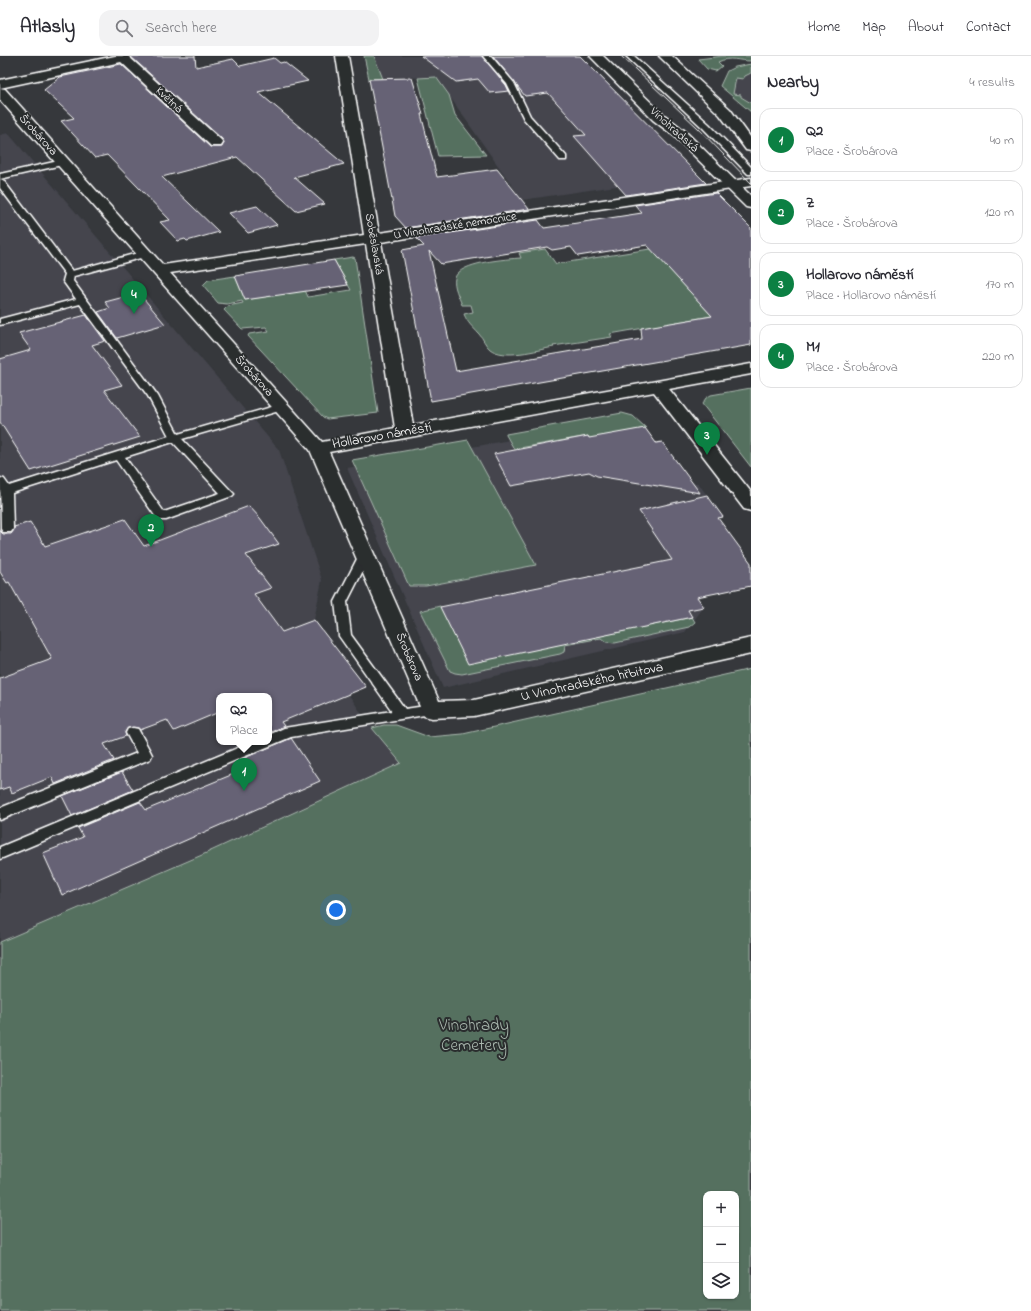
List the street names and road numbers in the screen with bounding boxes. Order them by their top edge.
street label: Květná [151,83,187,117]
street label: Vinohradská [645,102,702,157]
street label: Šrobárova [14,110,62,160]
street label: U Vinohradské nemocnice [392,207,518,245]
street label: Soběslavská [360,212,388,276]
street label: Šrobárova [230,351,278,401]
street label: Hollarovo náměstí [331,417,434,455]
street label: Šrobárova [391,630,427,684]
street label: U Vinohradského hřbitova [519,657,665,707]

